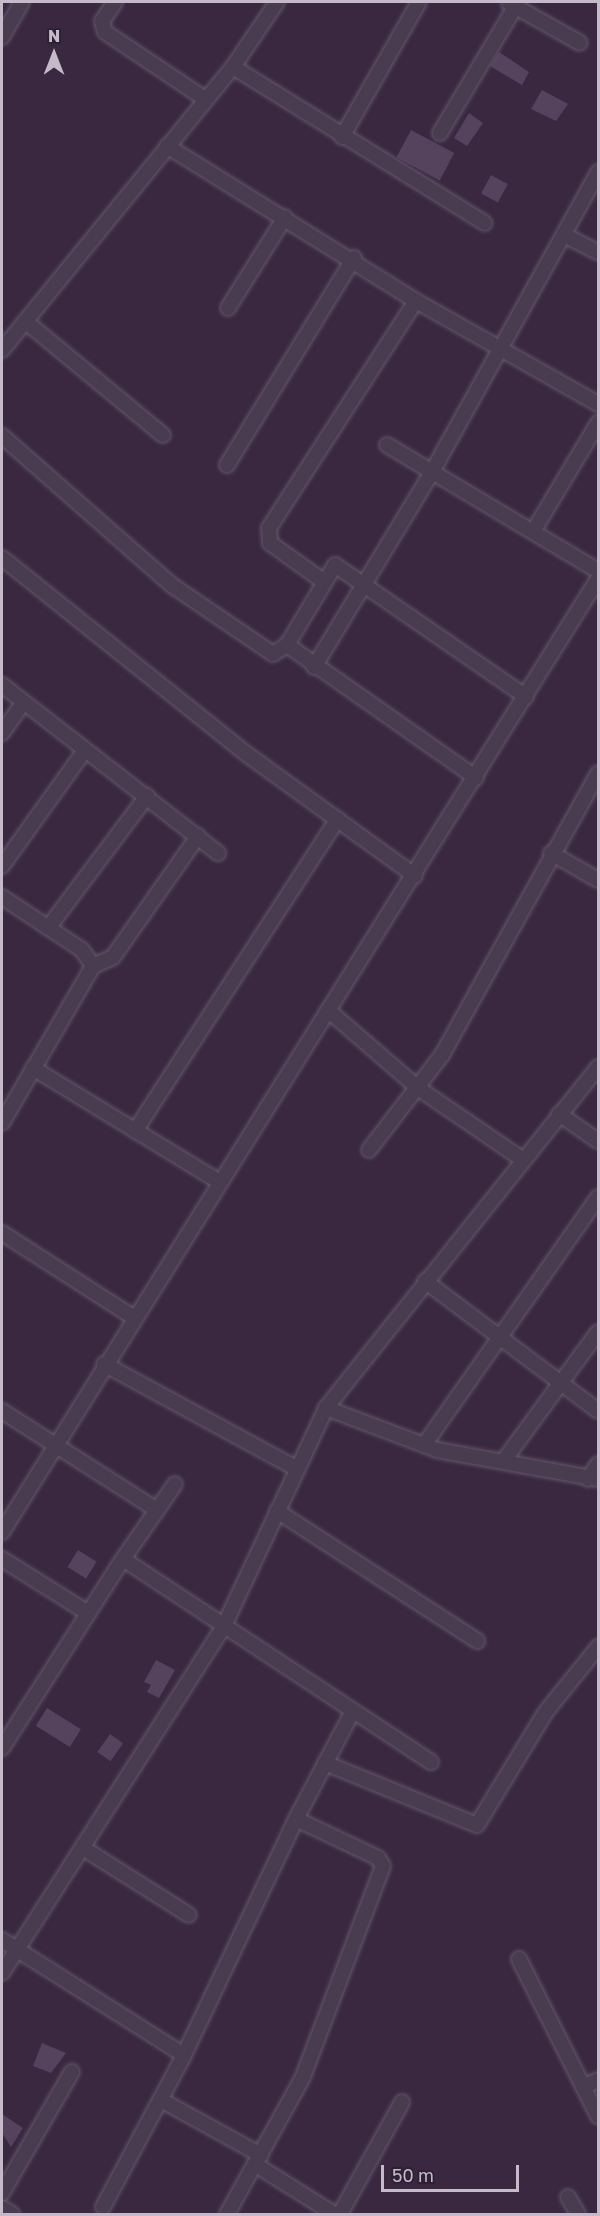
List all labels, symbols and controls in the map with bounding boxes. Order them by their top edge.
north arrow [24,24,84,84]
text: N [48,26,60,46]
scale bar [384,2153,522,2191]
text: 50 m [392,2164,434,2186]

